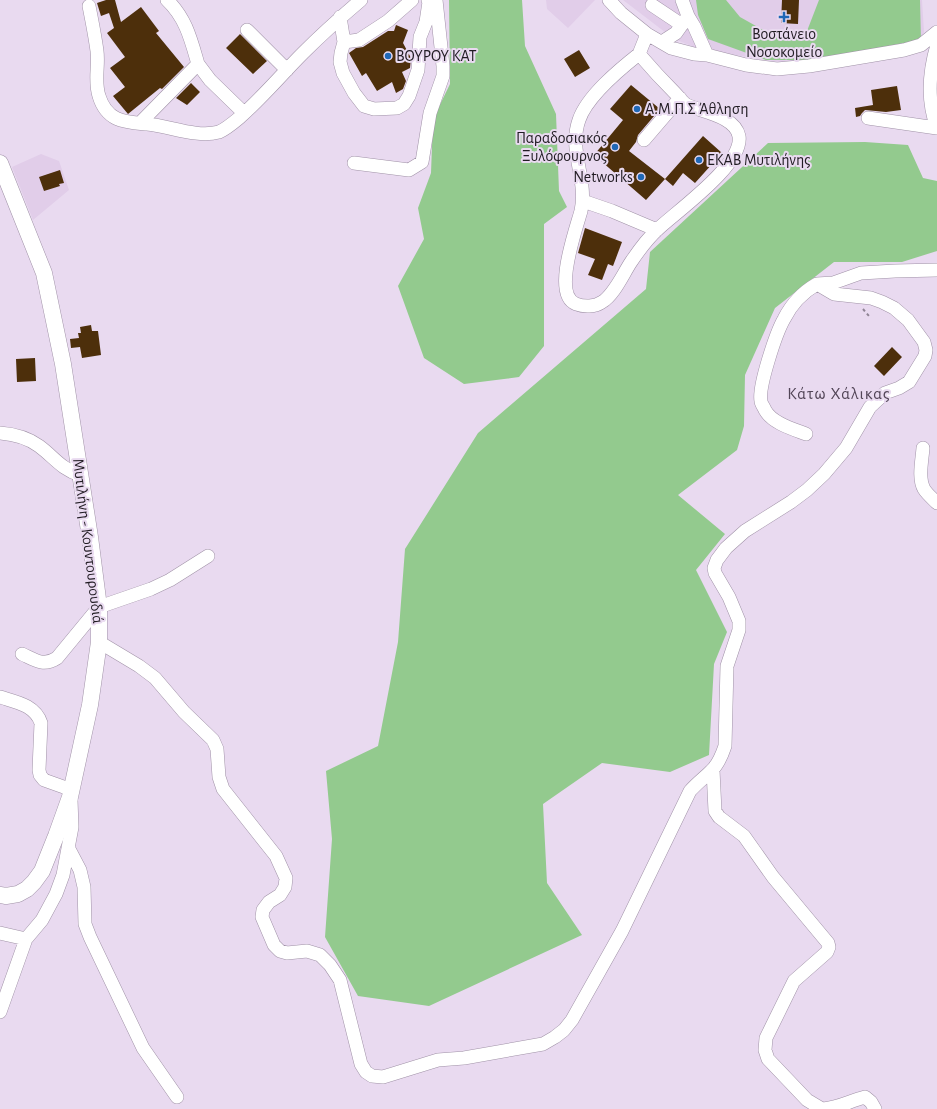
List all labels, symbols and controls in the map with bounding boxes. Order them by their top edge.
marker: Βοστάνειο Νοσοκομείο [778,11,790,23]
place label: Βοστάνειο Νοσοκομείο [746,26,822,60]
place label: ΒΟΥΡΟΥ ΚΑΤ [396,48,477,64]
marker: ΒΟΥΡΟΥ ΚΑΤ [383,51,393,61]
place label: Α.Μ.Π.Σ Άθληση [645,101,748,117]
marker: Α.Μ.Π.Σ Άθληση [632,104,642,114]
place label: Παραδοσιακός Ξυλόφουρνος [516,130,607,165]
marker: Παραδοσιακός Ξυλόφουρνος [610,142,620,152]
place label: ΕΚΑΒ Μυτιλήνης [707,152,811,169]
marker: ΕΚΑΒ Μυτιλήνης [694,155,704,165]
place label: Networks [573,169,633,185]
marker: Networks [636,172,646,182]
district label: Κάτω Χάλικας [787,385,891,403]
street label: Μυτιλήνη - Κουντουρουδιά [70,458,106,624]

